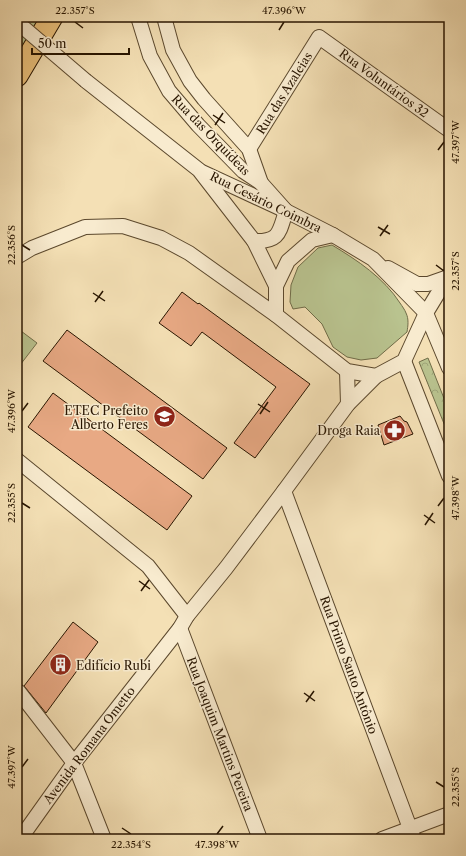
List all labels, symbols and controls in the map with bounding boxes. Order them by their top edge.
text: 22.357°S [55,4,95,17]
text: 47.396°W [262,4,307,17]
scale bar [32,30,129,56]
text: 50 m [38,36,67,51]
street label: Rua Voluntários 32 [336,45,432,121]
street label: Rua das Azaleias [253,49,315,137]
street label: Rua das Orquídeas [169,92,253,178]
text: 47.397°W [449,119,462,164]
street label: Rua Cesário Coimbra [208,168,325,236]
text: 22.356°S [5,225,18,265]
text: 22.357°S [449,251,462,291]
text: 47.396°W [5,388,18,433]
place label: ETEC Prefeito Alberto Feres [64,403,148,432]
school or university icon: ETEC Prefeito Alberto Feres [151,404,177,430]
pharmacy icon: Droga Raia [382,417,408,443]
place label: Droga Raia [317,423,381,438]
text: 47.398°W [449,475,462,520]
text: 22.355°S [5,483,18,523]
street label: Rua Primo Santo Antônio [317,594,381,736]
building icon: Edifício Rubi [47,652,73,678]
street label: Rua Joaquim Martins Pereira [184,655,257,814]
place label: Edifício Rubi [76,658,151,673]
street label: Avenida Romana Ometto [39,683,138,807]
text: 47.397°W [5,744,18,789]
text: 22.355°S [449,767,462,807]
text: 22.354°S [111,838,151,851]
text: 47.398°W [195,838,240,851]

